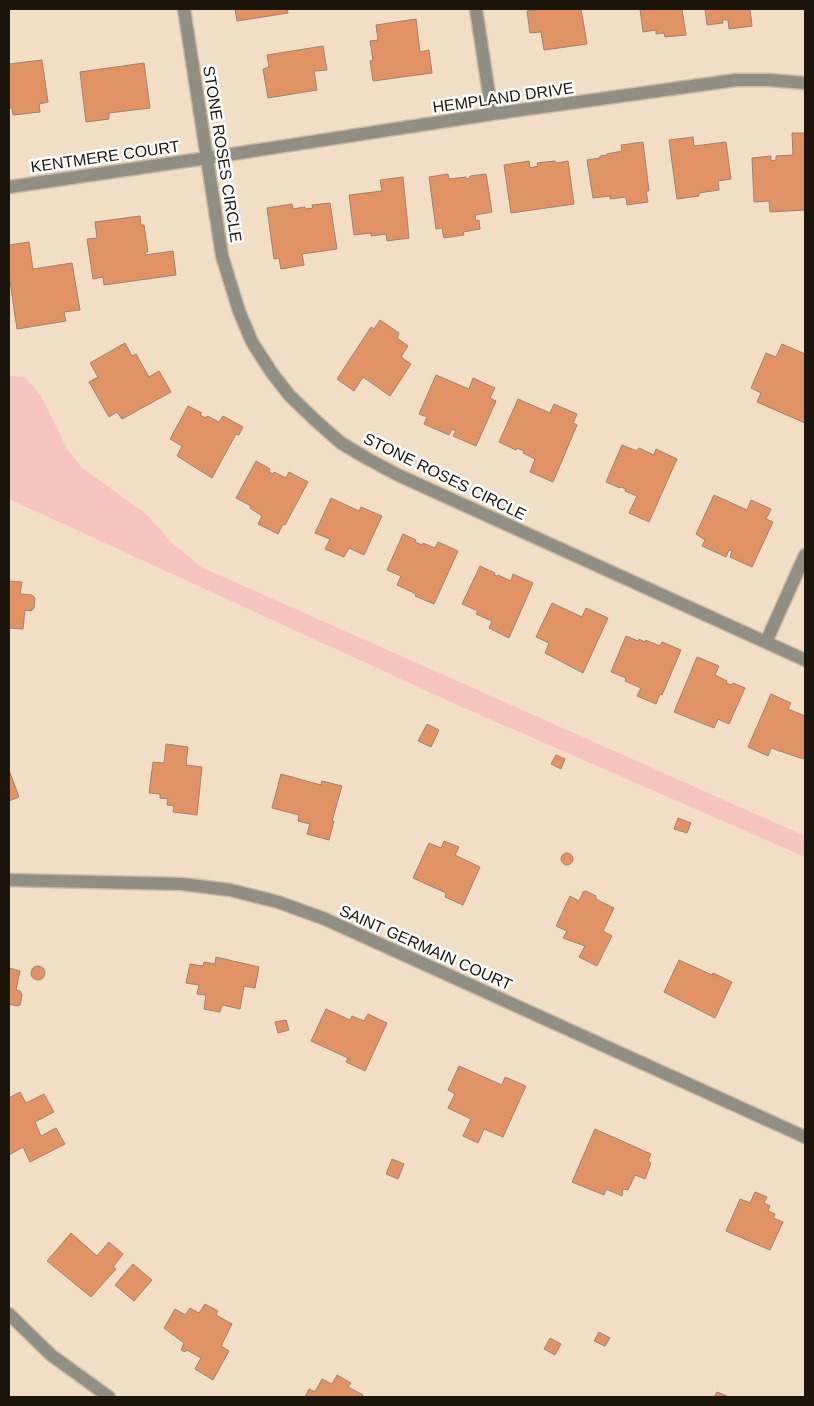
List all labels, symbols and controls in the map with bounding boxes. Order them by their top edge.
street label: STONE ROSES CIRCLE [200,65,245,244]
street label: HEMPLAND DRIVE [431,79,575,116]
street label: KENTMERE COURT [30,138,181,175]
street label: STONE ROSES CIRCLE [361,430,529,523]
street label: SAINT GERMAIN COURT [337,902,515,993]

